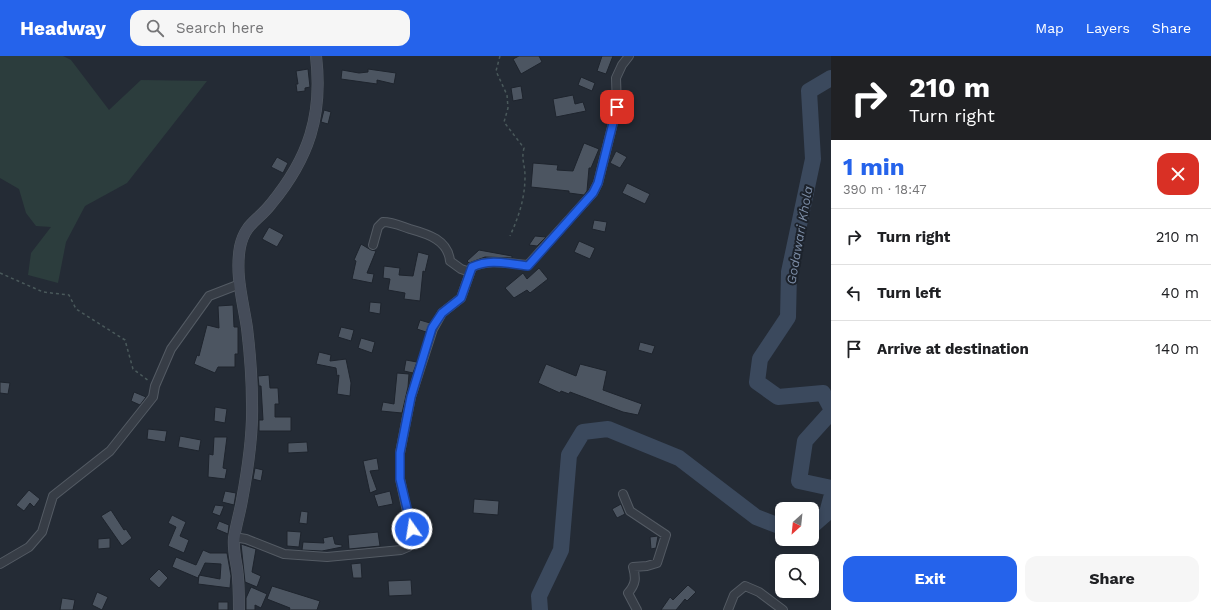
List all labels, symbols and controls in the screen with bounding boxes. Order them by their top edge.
search box [130,10,410,46]
text: Headway [20,17,106,40]
icon: search [144,17,166,39]
text: Search here [176,19,264,37]
text: Map [1035,20,1064,36]
text: Layers [1086,20,1130,36]
text: Share [1152,20,1191,36]
text: 210 m [909,71,990,104]
icon: right [843,72,895,124]
pin [600,90,634,124]
icon: arrive [606,96,628,118]
text: Turn right [909,105,995,126]
text: 1 min [843,153,905,181]
button: close [1157,153,1199,195]
text: 390 m · 18:47 [843,182,927,197]
water label: Godawari Khola [783,185,816,285]
icon: right [843,226,865,248]
text: Turn right [877,228,950,246]
text: 210 m [1156,228,1199,246]
icon: left [843,282,865,304]
text: Turn left [877,284,941,302]
text: 40 m [1161,284,1199,302]
icon: arrive [843,338,865,360]
text: Arrive at destination [877,340,1029,358]
text: 140 m [1155,340,1199,358]
north arrow [775,502,819,546]
map controls [775,502,819,598]
position arrow [391,508,433,550]
button: search [775,554,819,598]
button: Exit [843,556,1017,602]
button: Share [1025,556,1199,602]

